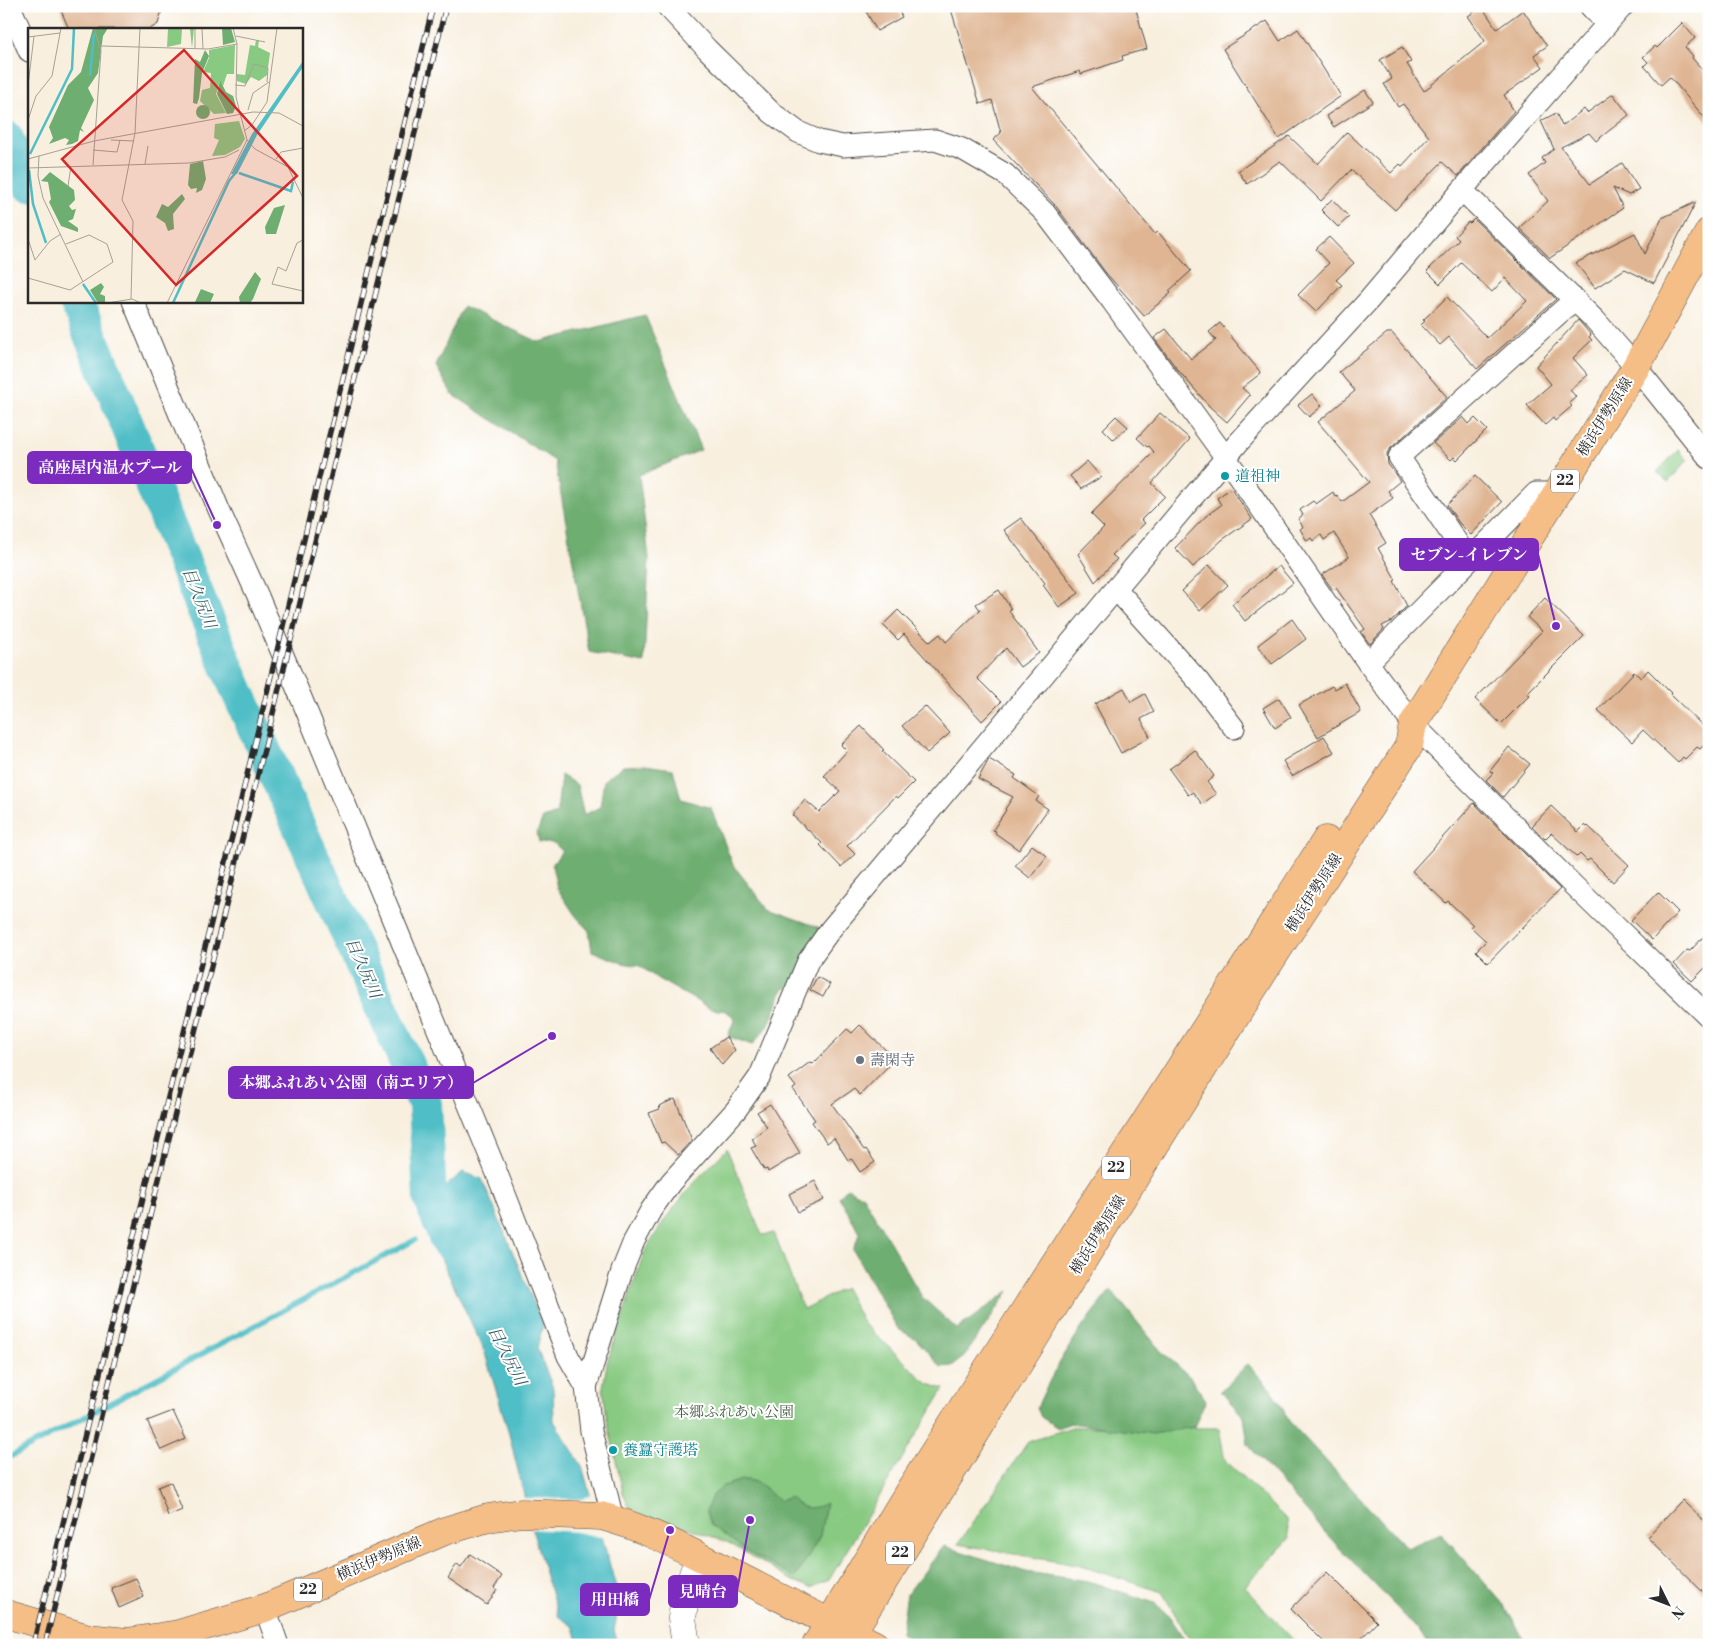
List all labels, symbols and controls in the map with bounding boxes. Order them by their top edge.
inset map [28,28,302,302]
street label: 横浜伊勢原線 [1573,374,1637,460]
callout: 高座屋内温水プール [28,452,191,483]
text: 高座屋内温水プール [38,458,182,478]
place label: 道祖神 [1235,467,1280,486]
marker: 道祖神 [1219,470,1231,482]
road number: 22 [1551,470,1579,492]
callout: セブン-イレブン [1400,539,1538,570]
text: セブン-イレブン [1410,545,1528,565]
water label: 目久尻川 [178,565,221,633]
street label: 横浜伊勢原線 [1282,850,1346,936]
water label: 目久尻川 [341,935,386,1003]
place label: 壽閑寺 [870,1051,915,1070]
marker: 壽閑寺 [854,1054,866,1066]
callout: 本郷ふれあい公園（南エリア） [229,1067,473,1098]
text: 本郷ふれあい公園（南エリア） [239,1073,463,1093]
road number: 22 [1102,1156,1130,1180]
street label: 横浜伊勢原線 [1066,1192,1130,1278]
water label: 目久尻川 [484,1323,531,1391]
park label: 本郷ふれあい公園 [674,1403,794,1422]
place label: 養蠶守護塔 [623,1441,698,1460]
marker: 養蠶守護塔 [607,1444,619,1456]
street label: 横浜伊勢原線 [334,1533,424,1585]
road number: 22 [886,1542,914,1565]
callout: 見晴台 [669,1576,737,1607]
road number: 22 [294,1578,322,1602]
north arrow [1642,1578,1692,1628]
text: 見晴台 [679,1582,727,1602]
callout: 用田橋 [581,1584,649,1615]
text: 用田橋 [591,1590,639,1610]
text: N [1667,1602,1687,1622]

